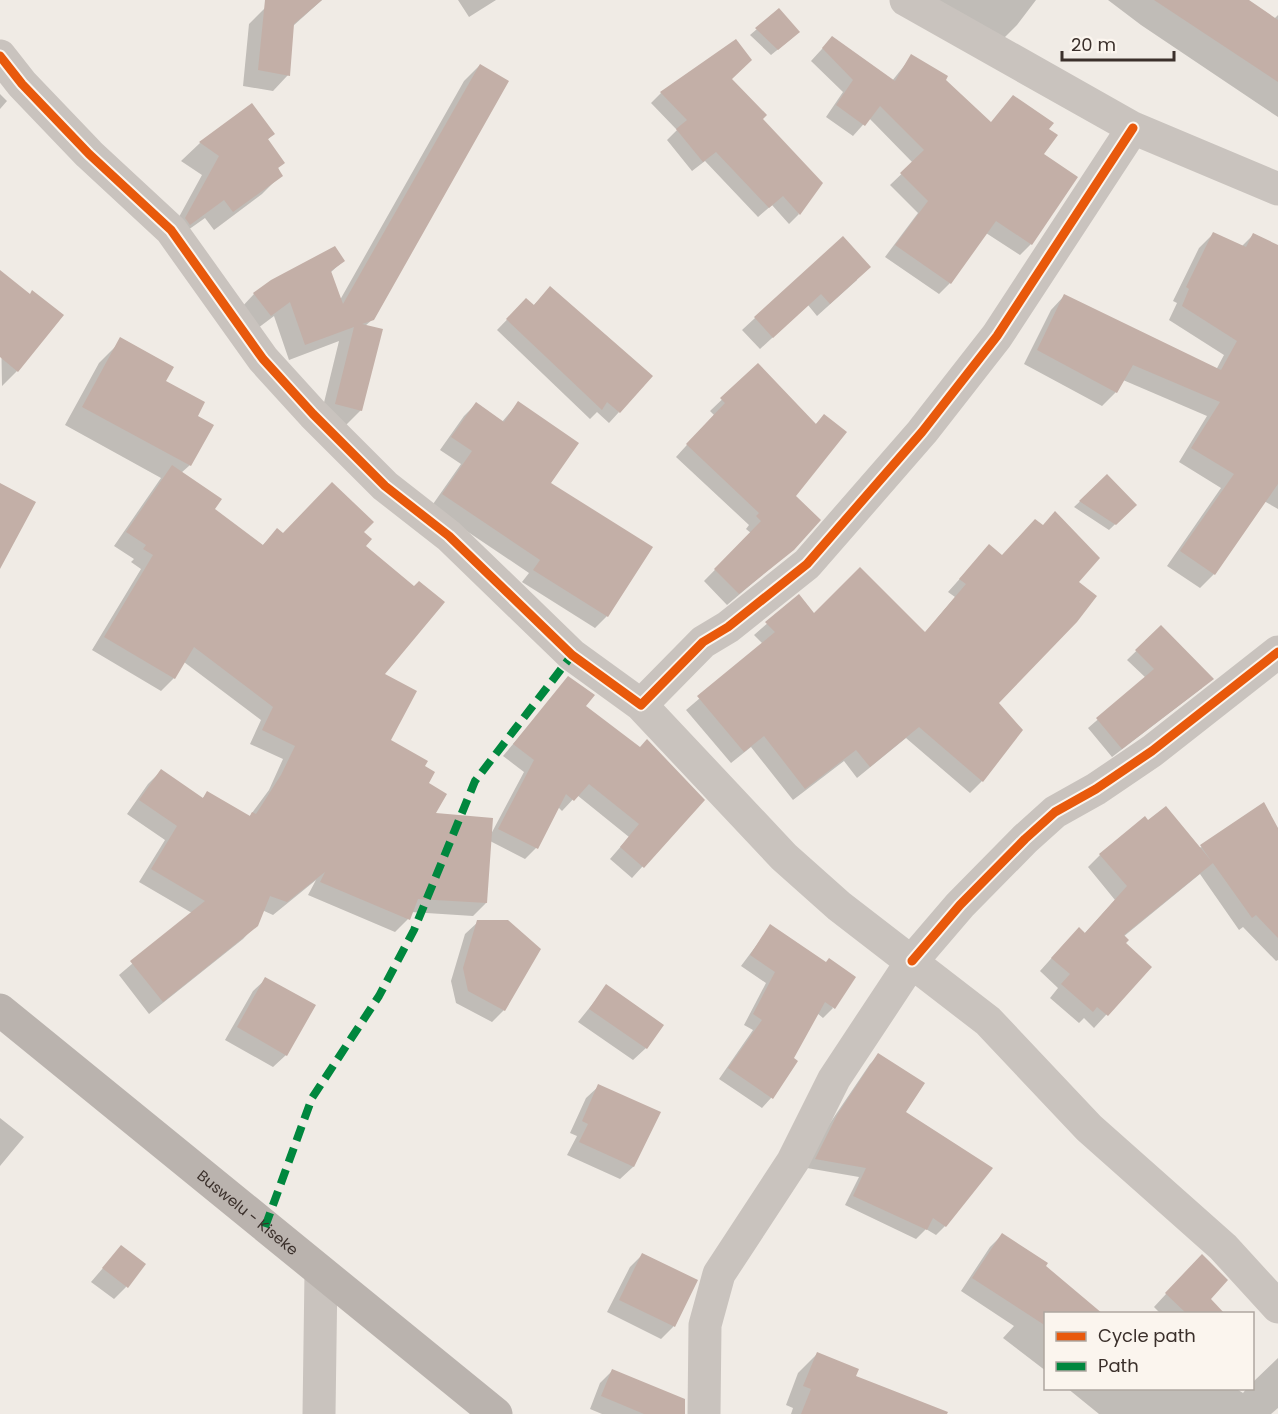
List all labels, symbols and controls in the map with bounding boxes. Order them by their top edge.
scale bar [1062,24,1174,62]
text: 20 m [1071,32,1116,57]
street label: Buswelu - Kiseke [193,1165,303,1260]
legend [1044,1312,1254,1390]
text: Cycle path [1098,1323,1196,1348]
text: Path [1098,1353,1139,1378]

